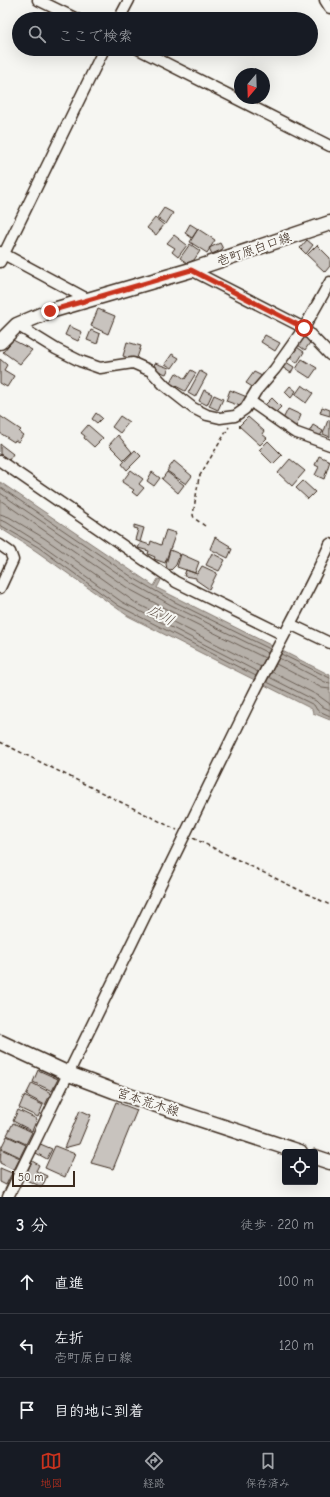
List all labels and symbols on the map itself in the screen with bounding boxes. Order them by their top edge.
north arrow [234,68,270,104]
street label: 壱町原白口線 [215,229,294,269]
route end [41,302,59,320]
route start [295,319,313,337]
water label: 広川 [145,601,177,629]
street label: 宮本荒木線 [115,1085,182,1119]
scale bar [12,1169,75,1188]

